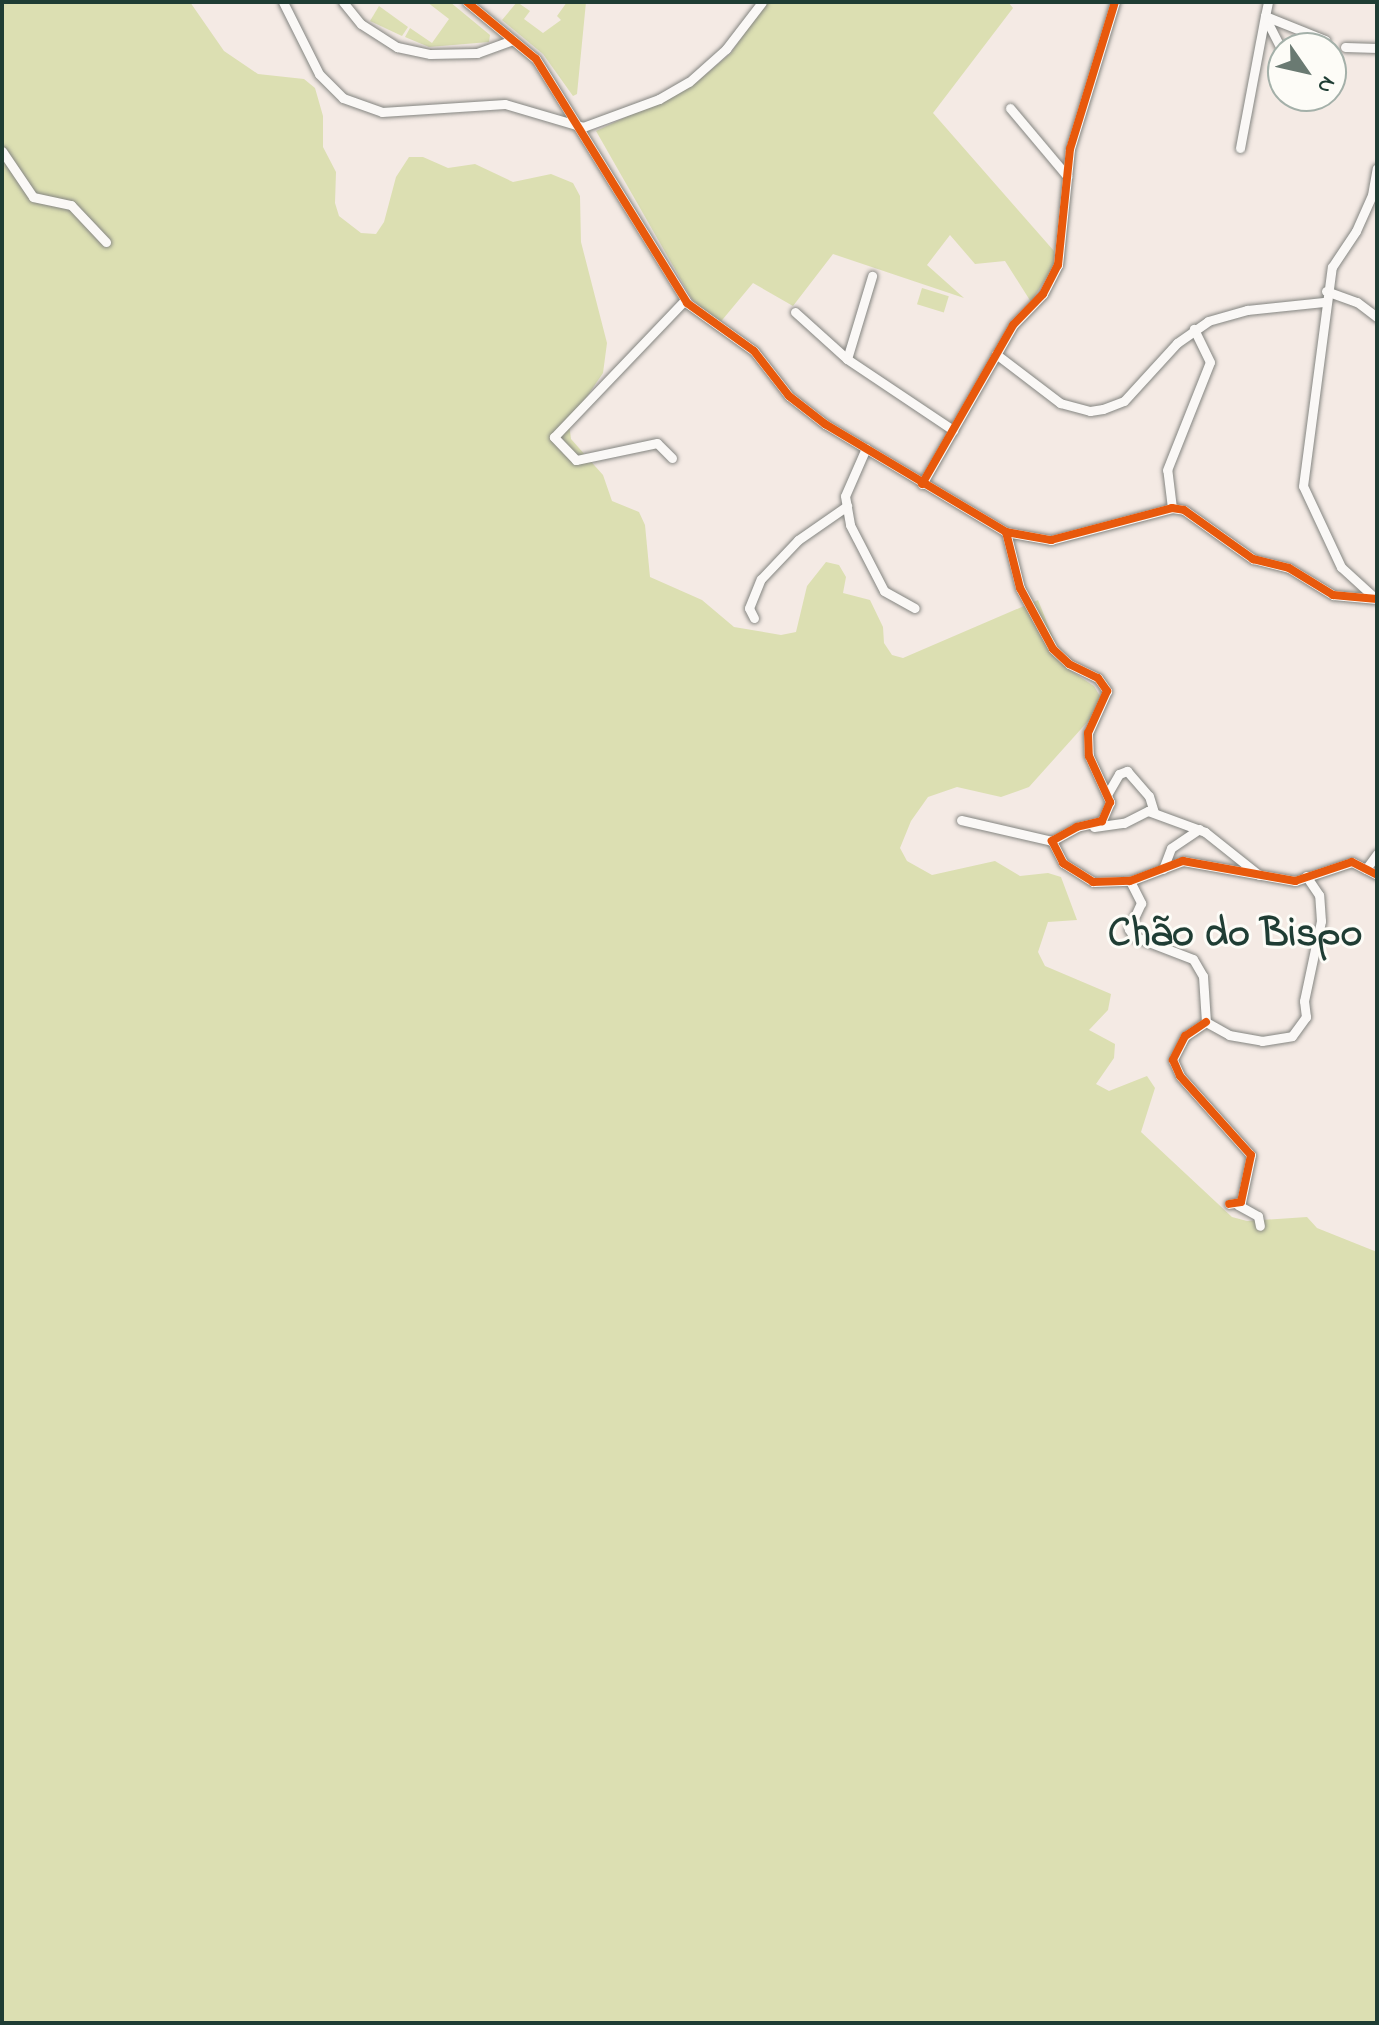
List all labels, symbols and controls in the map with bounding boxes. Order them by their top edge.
north arrow [1267,32,1347,112]
text: N [1308,69,1343,99]
district label: Chão do Bispo [1108,910,1362,960]

